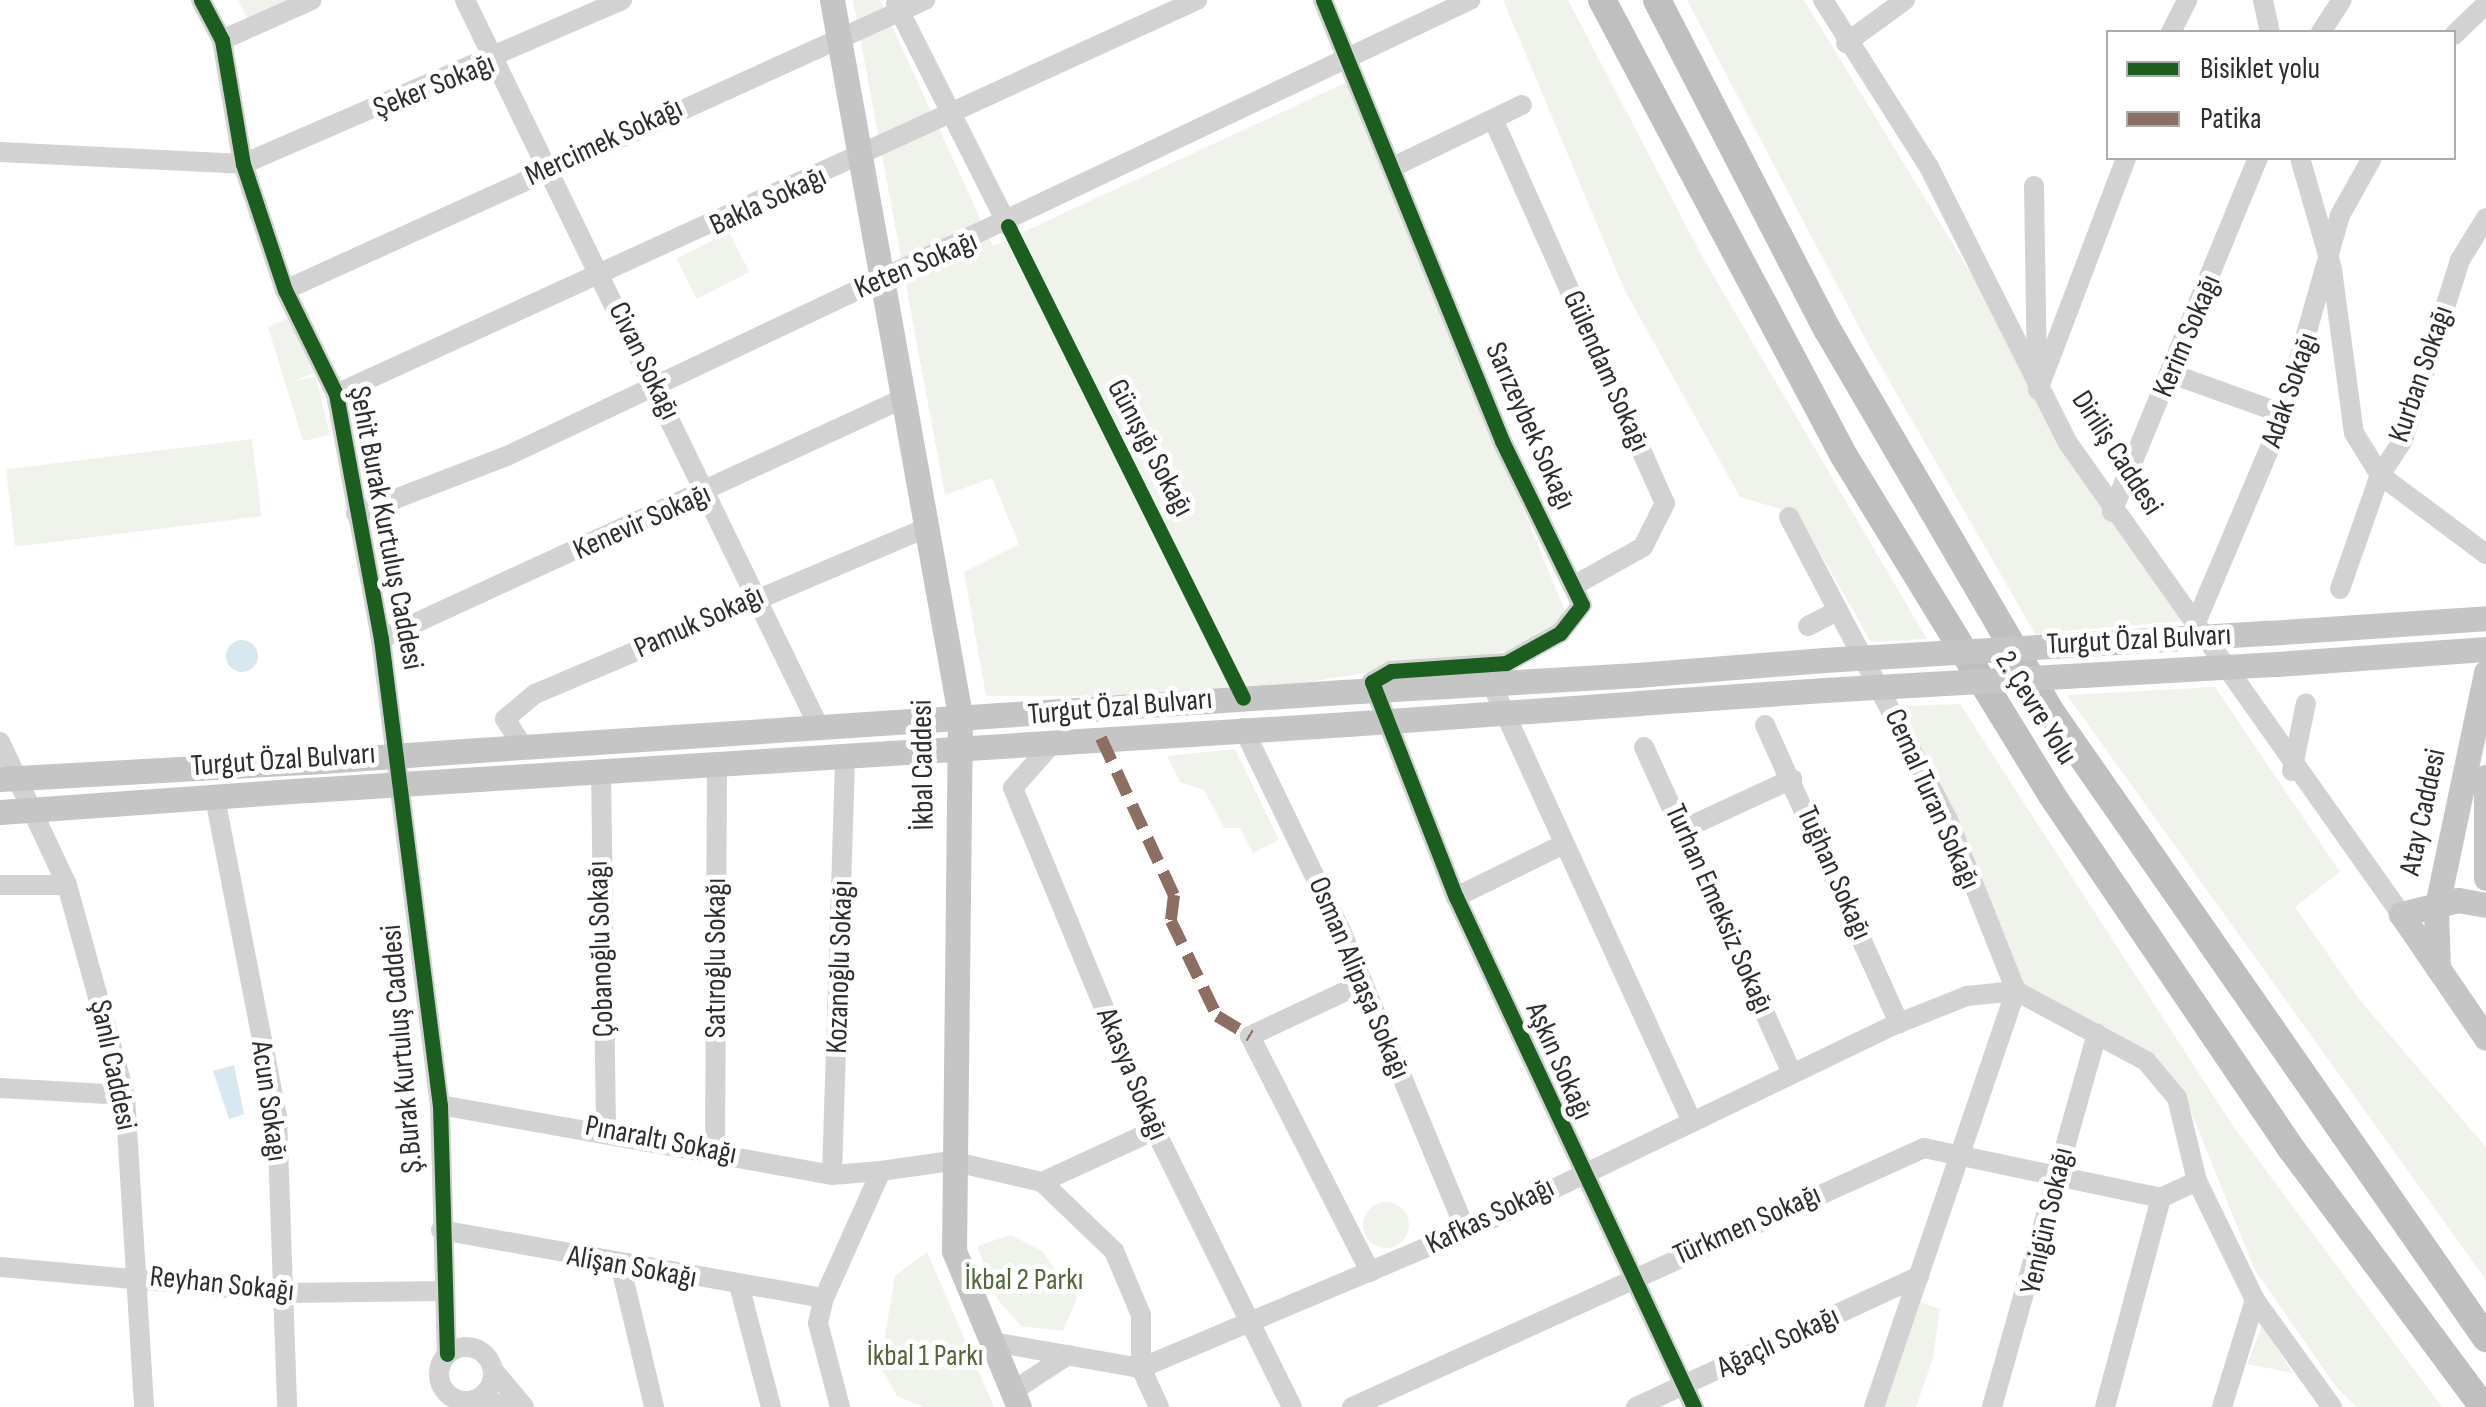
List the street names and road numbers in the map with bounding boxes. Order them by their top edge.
street label: Şeker Sokağı [368,45,500,127]
street label: Mercimek Sokağı [520,90,688,194]
street label: Bakla Sokağı [704,158,832,244]
street label: Keten Sokağı [849,223,983,307]
street label: Kerim Sokağı [2145,270,2229,402]
street label: Gülendam Sokağı [1555,285,1657,457]
street label: Civan Sokağı [600,296,688,426]
street label: Kurban Sokağı [2381,301,2461,447]
street label: Adak Sokağı [2254,328,2326,452]
street label: Sarızeybek Sokağı [1477,337,1583,515]
street label: Günışığı Sokağı [1099,373,1201,523]
street label: Şehit Burak Kurtuluş Caddesi [341,383,431,673]
street label: Diriliş Caddesi [2064,384,2170,522]
street label: Kenevir Sokağı [568,476,716,568]
street label: Pamuk Sokağı [629,578,769,666]
street label: Turgut Özal Bulvarı [2046,617,2232,663]
street label: 2. Çevre Yolu [1987,645,2085,771]
street label: Turgut Özal Bulvarı [1026,681,1214,733]
street label: İkbal Caddesi [904,699,942,831]
street label: Cemal Turan Sokağı [1876,703,1988,895]
street label: Turgut Özal Bulvarı [190,736,376,784]
street label: Atay Caddesi [2392,745,2454,879]
street label: Turhan Emeksiz Sokağı [1657,799,1781,1019]
street label: Tuğhan Sokağı [1789,801,1879,945]
street label: Çobanoğlu Sokağı [580,860,622,1038]
street label: Osman Alipaşa Sokağı [1300,872,1418,1084]
street label: Satıroğlu Sokağı [698,878,734,1038]
street label: Kozanoğlu Sokağı [819,880,861,1054]
street label: Ş.Burak Kurtuluş Caddesi [373,923,431,1175]
street label: Şanlı Caddesi [82,997,144,1133]
street label: Aşkın Sokağı [1517,997,1601,1125]
street label: Akasya Sokağı [1088,1002,1176,1146]
street label: Acun Sokağı [243,1038,295,1164]
street label: Pınaraltı Sokağı [582,1108,740,1172]
street label: Yenigün Sokağı [2013,1144,2081,1298]
street label: Kafkas Sokağı [1420,1170,1560,1262]
street label: Türkmen Sokağı [1668,1177,1826,1273]
street label: Alişan Sokağı [565,1238,699,1296]
street label: Reyhan Sokağı [148,1259,296,1309]
street label: Ağaçlı Sokağı [1711,1298,1845,1386]

